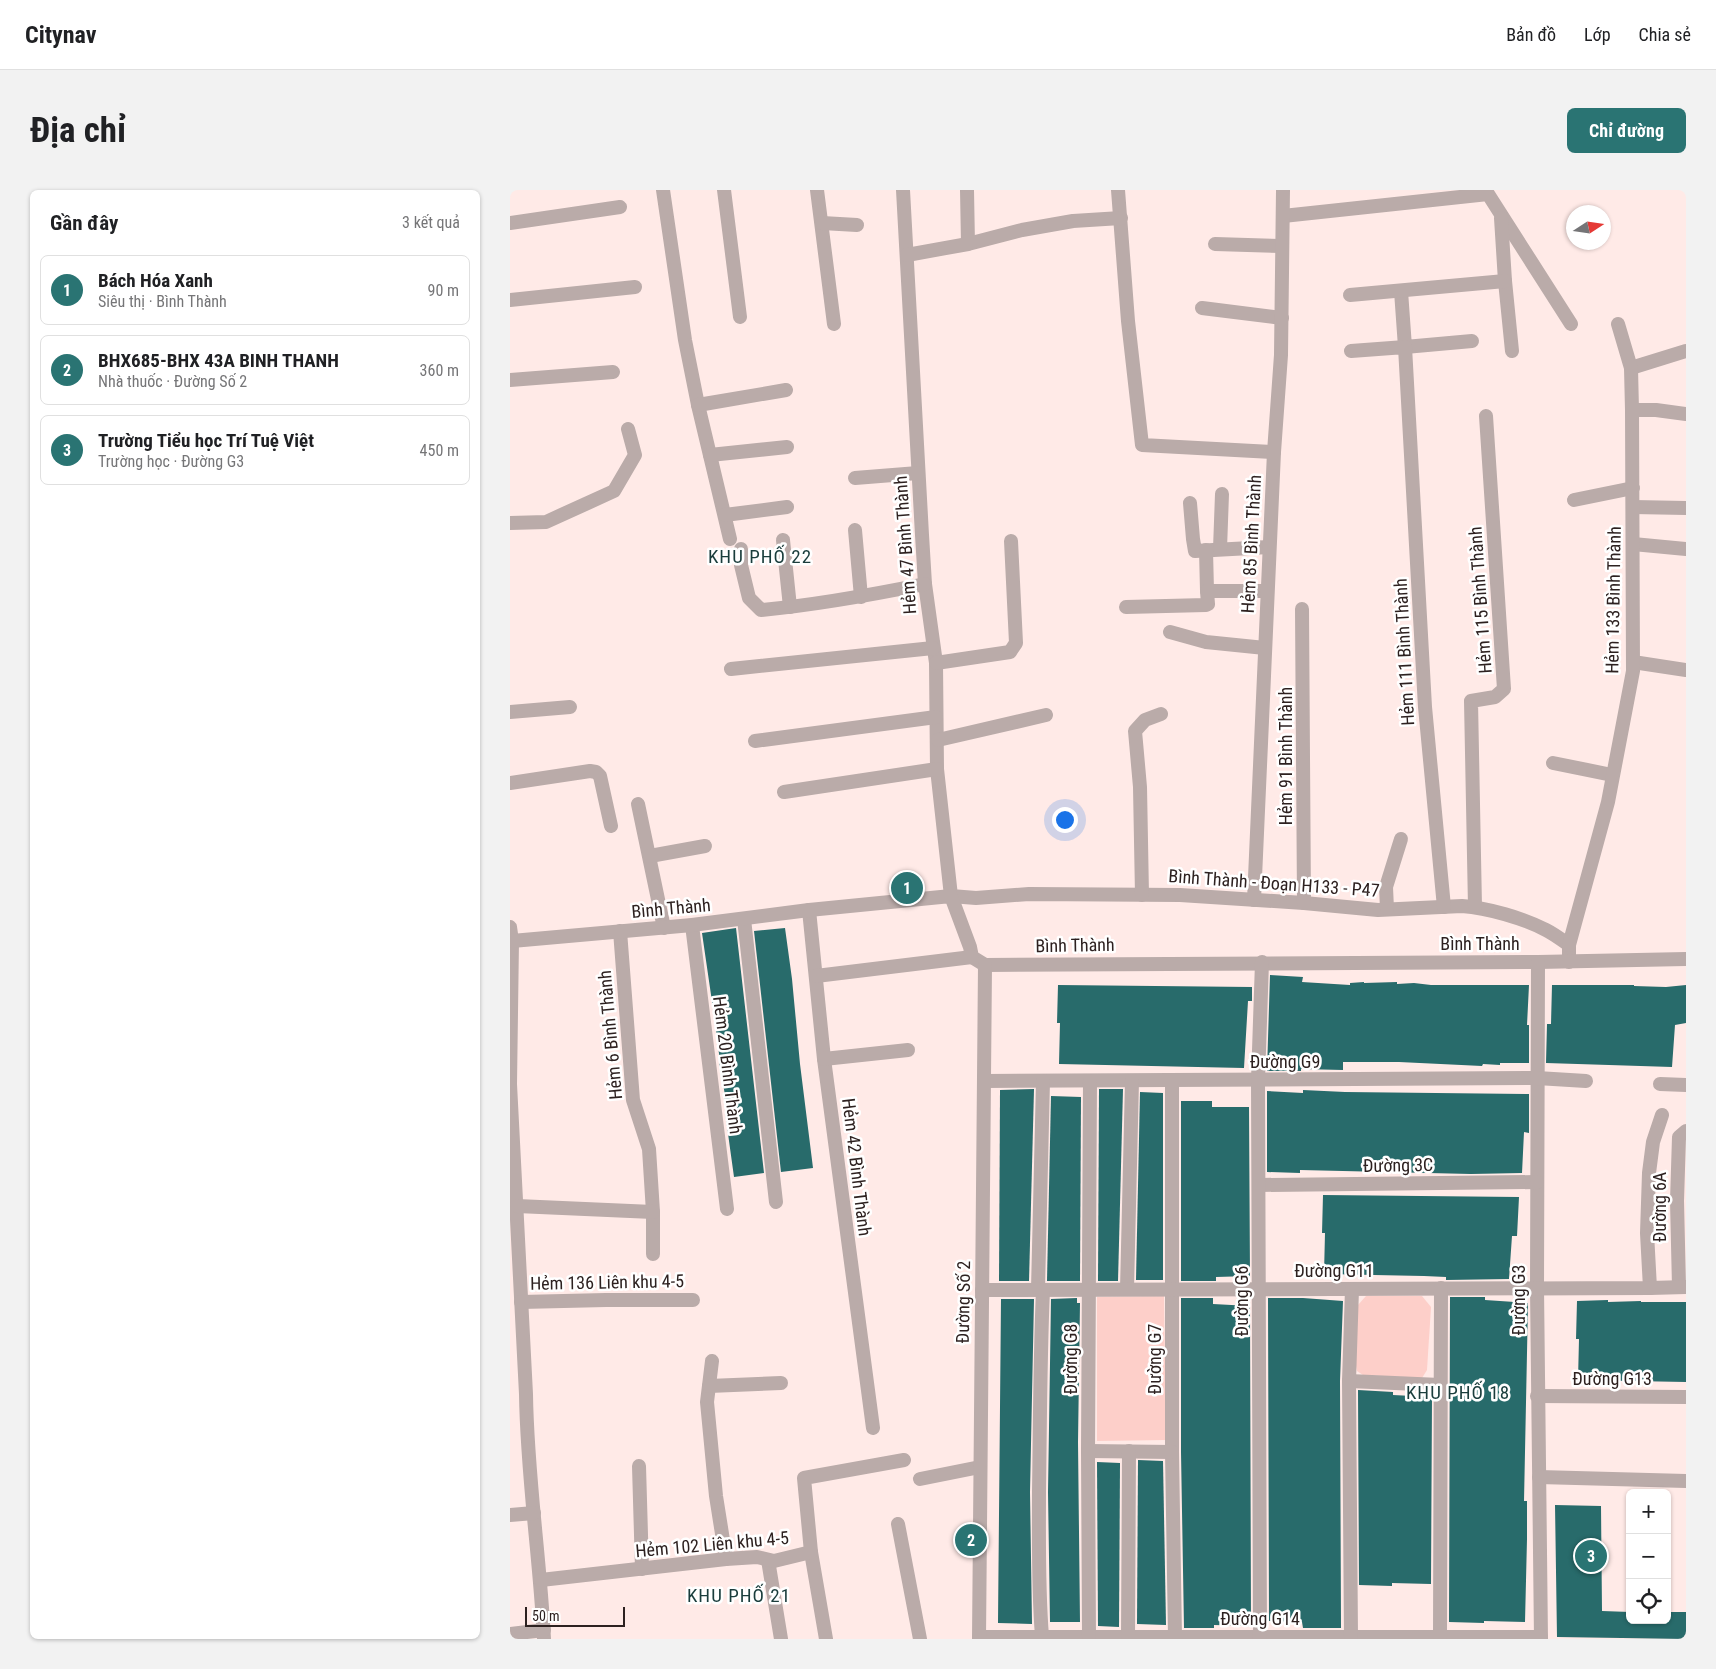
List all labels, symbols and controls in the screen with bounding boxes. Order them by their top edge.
text: Citynav [25,21,96,49]
text: Bản đồ [1506,24,1556,45]
text: Lớp [1584,24,1611,45]
text: Chia sẻ [1639,24,1691,45]
button: Chỉ đường [1567,108,1686,153]
text: Địa chỉ [30,110,126,151]
north arrow [1566,205,1611,250]
text: Gần đây [50,211,118,235]
text: 3 kết quả [402,213,460,232]
text: Bách Hóa Xanh [98,269,213,292]
text: 1 [63,281,71,300]
text: 90 m [427,281,459,300]
text: Siêu thị · Bình Thành [98,292,227,311]
text: BHX685-BHX 43A BINH THANH [98,349,339,372]
text: 2 [63,361,71,380]
text: 360 m [420,361,459,380]
text: Nhà thuốc · Đường Số 2 [98,372,247,391]
text: Trường Tiểu học Trí Tuệ Việt [98,429,314,452]
text: 3 [63,441,71,460]
text: 450 m [420,441,459,460]
text: Trường học · Đường G3 [98,452,244,471]
street label: Hẻm 85 Bình Thành [1237,474,1265,614]
street label: Hẻm 47 Bình Thành [890,475,920,615]
street label: Hẻm 115 Bình Thành [1464,526,1496,674]
street label: Hẻm 133 Bình Thành [1601,526,1625,674]
district label: KHU PHỐ 22 [708,544,812,568]
street label: Hẻm 111 Bình Thành [1390,578,1418,726]
street label: Hẻm 91 Bình Thành [1275,687,1296,825]
your location [1052,807,1078,833]
street label: Bình Thành - Đoạn H133 - P47 [1168,865,1380,901]
pin: 1 [891,869,923,907]
street label: Bình Thành [631,894,711,922]
street label: Bình Thành [1440,933,1520,954]
street label: Bình Thành [1035,934,1115,956]
street label: Hẻm 6 Bình Thành [594,970,626,1100]
street label: Hẻm 20 Bình Thành [709,995,747,1135]
street label: Đường G9 [1250,1051,1320,1072]
street label: Hẻm 42 Bình Thành [838,1097,876,1237]
street label: Đường 3C [1363,1154,1433,1176]
street label: Đường 6A [1649,1171,1670,1242]
street label: Đường Số 2 [952,1260,974,1343]
street label: Đường G11 [1294,1260,1374,1281]
street label: Đường G3 [1508,1265,1529,1335]
street label: Đường G6 [1231,1266,1252,1336]
street label: Hẻm 136 Liên khu 4-5 [530,1270,684,1294]
street label: Đường G8 [1060,1324,1081,1394]
street label: Đường G7 [1144,1324,1165,1394]
street label: Đường G13 [1572,1368,1652,1389]
district label: KHU PHỐ 18 [1406,1380,1510,1404]
map controls [1626,1489,1671,1624]
button: + [1626,1489,1671,1534]
pin: 2 [955,1521,987,1559]
street label: Hẻm 102 Liên khu 4-5 [634,1527,790,1561]
button: − [1626,1534,1671,1579]
pin: 3 [1575,1537,1607,1575]
button: locate [1626,1579,1671,1624]
district label: KHU PHỐ 21 [687,1583,791,1607]
scale bar [525,1604,625,1627]
text: 50 m [532,1608,560,1624]
street label: Đường G14 [1220,1608,1300,1629]

